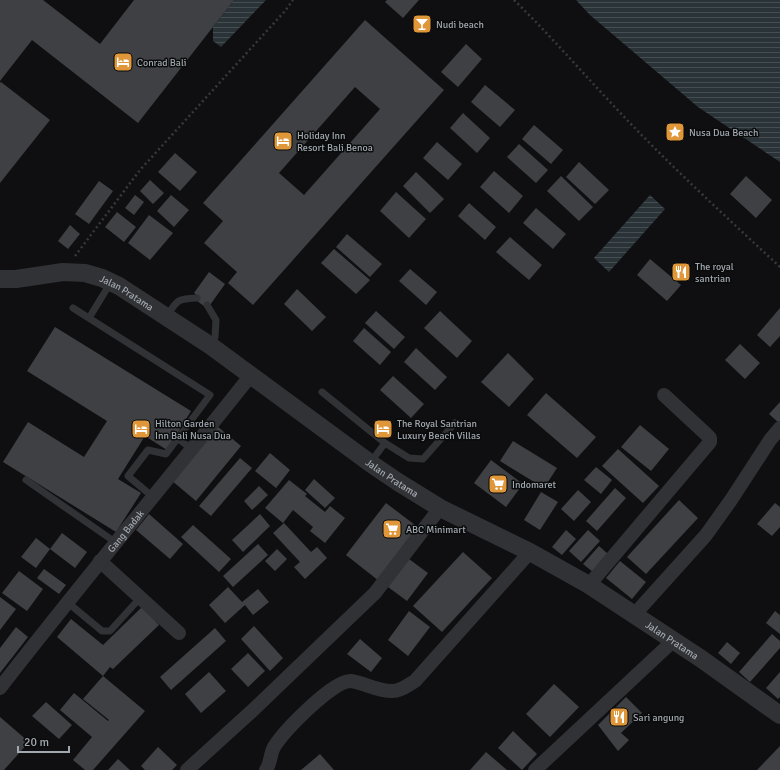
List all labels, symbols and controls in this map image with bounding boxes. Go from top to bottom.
bar icon: Nudi beach [411,13,433,35]
place label: Nudi beach [436,19,484,31]
hotel icon: Conrad Bali [112,51,134,73]
place label: Conrad Bali [137,57,186,69]
place icon: Nusa Dua Beach [664,121,686,143]
place label: Nusa Dua Beach [689,127,758,139]
hotel icon: Holiday Inn Resort Bali Benoa [272,130,294,152]
place label: Holiday Inn Resort Bali Benoa [297,130,373,154]
restaurant icon: The royal santrian [670,261,692,283]
place label: The royal santrian [695,261,734,285]
street label: Jalan Pratama [98,273,156,314]
hotel icon: Hilton Garden Inn Bali Nusa Dua [130,418,152,440]
place label: Hilton Garden Inn Bali Nusa Dua [155,418,231,442]
hotel icon: The Royal Santrian Luxury Beach Villas [372,418,394,440]
place label: The Royal Santrian Luxury Beach Villas [397,418,481,442]
street label: Jalan Pratama [363,457,420,500]
supermarket icon: Indomaret [487,473,509,495]
place label: Indomaret [512,479,556,491]
street label: Gang Badak [105,508,147,555]
supermarket icon: ABC Minimart [381,518,403,540]
place label: ABC Minimart [406,524,466,536]
street label: Jalan Pratama [643,619,700,662]
restaurant icon: Sari angung [608,706,630,728]
place label: Sari angung [633,712,684,724]
scale bar [18,728,69,754]
text: 20 m [24,735,49,750]

